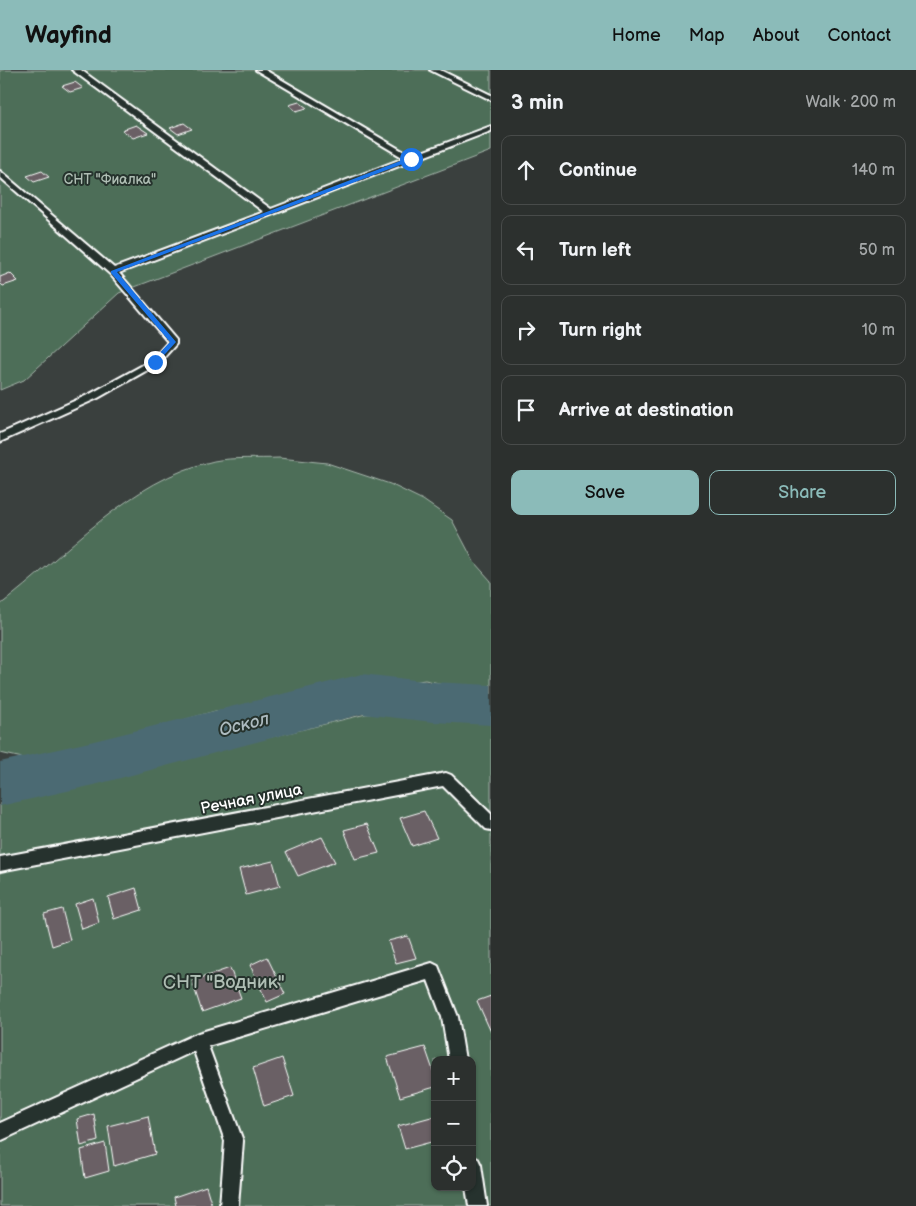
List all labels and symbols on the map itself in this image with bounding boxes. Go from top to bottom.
route start [400,148,423,171]
park label: СНТ "Фиалка" [64,171,156,188]
route end [144,351,167,374]
water label: Оскол [217,708,272,741]
street label: Речная улица [199,780,304,819]
park label: СНТ "Водник" [163,971,285,994]

